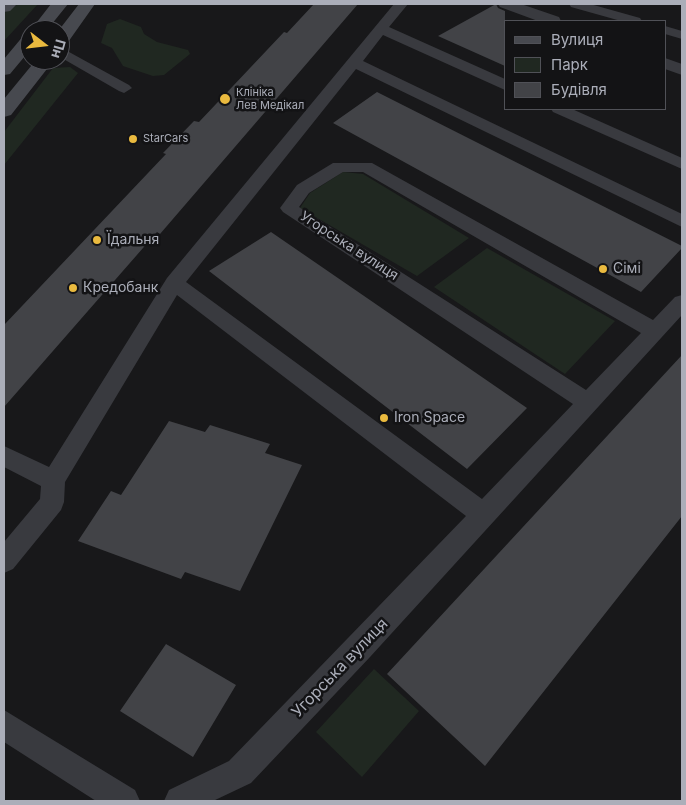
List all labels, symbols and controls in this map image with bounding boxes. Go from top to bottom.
north arrow [20,20,70,70]
legend [503,20,666,110]
text: Вулиця [551,30,603,49]
text: Пн [48,37,70,61]
text: Парк [551,55,588,74]
text: Будівля [551,80,607,99]
place label: Клініка Лев Медікал [236,86,304,112]
marker: Клініка Лев Медікал [218,92,232,106]
place label: StarCars [143,132,188,146]
marker: StarCars [127,133,139,145]
street label: Угорська вулиця [297,208,401,284]
place label: Їдальня [107,232,159,248]
marker: Їдальня [91,234,103,246]
place label: Сімі [613,261,641,277]
marker: Сімі [597,263,609,275]
place label: Кредобанк [83,280,158,296]
marker: Кредобанк [67,282,79,294]
place label: Iron Space [394,410,465,426]
marker: Iron Space [378,412,390,424]
street label: Угорська вулиця [288,615,392,721]

